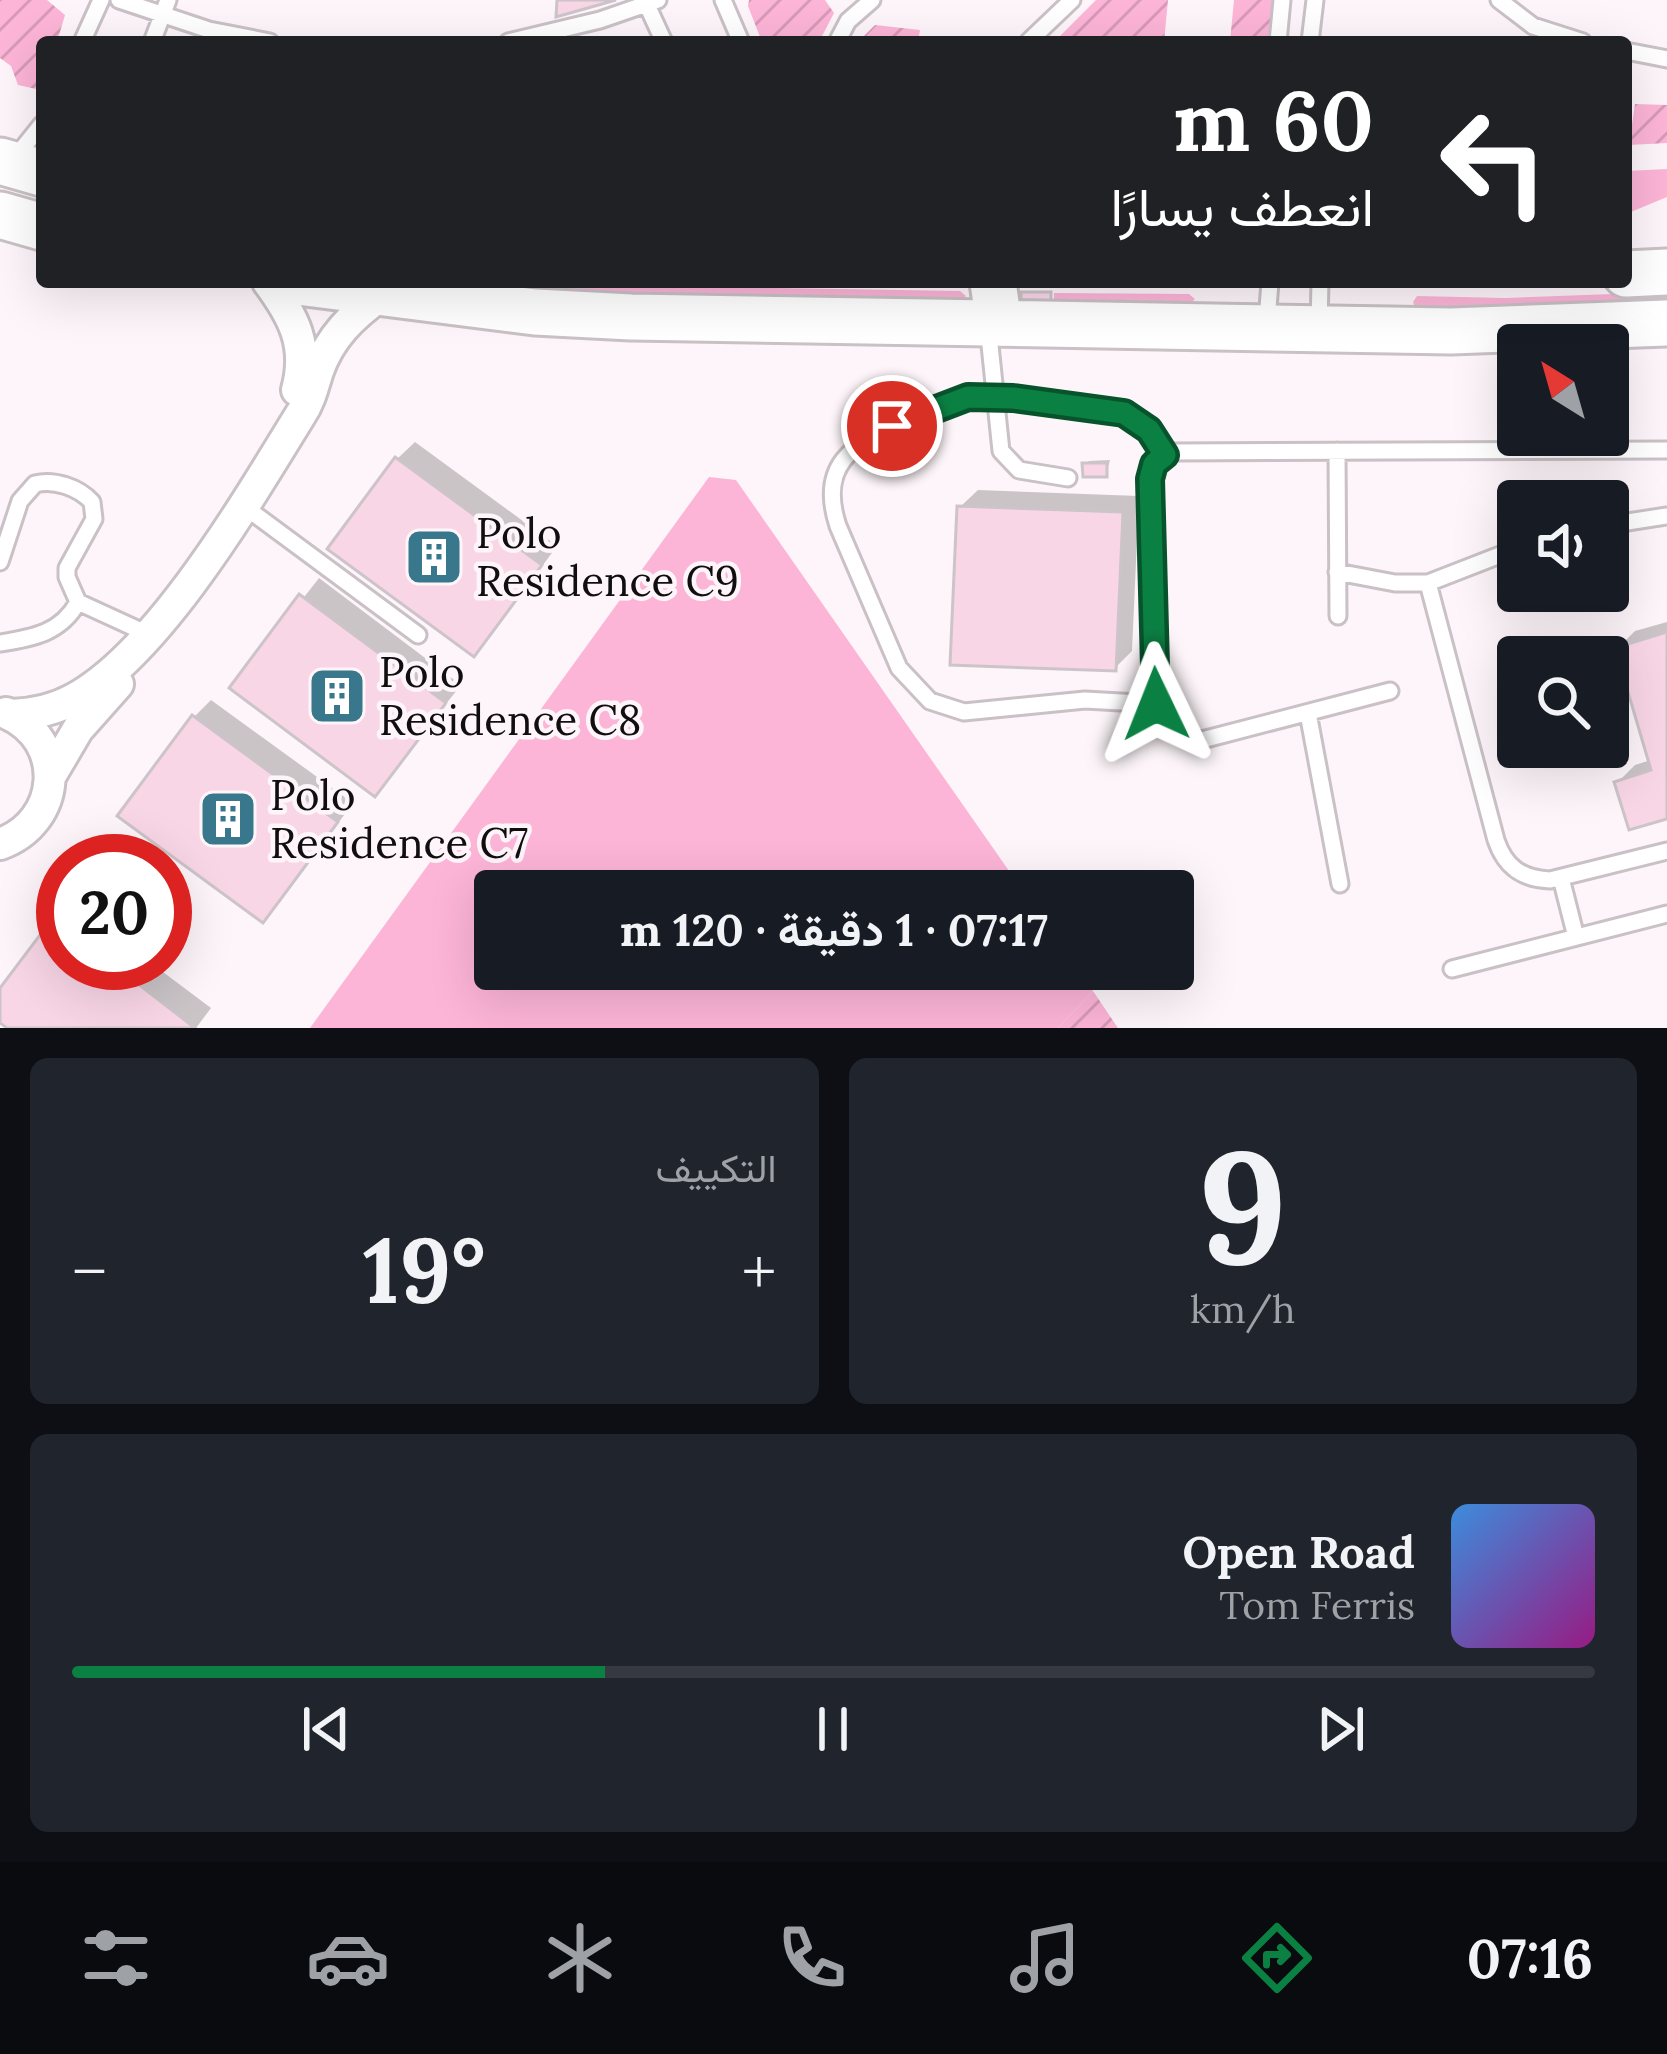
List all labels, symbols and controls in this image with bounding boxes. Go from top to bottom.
text: 60 m [1173,66,1374,174]
icon: left [1416,84,1572,240]
text: انعطف يسارًا [1110,172,1374,241]
north arrow [1497,324,1629,456]
map controls [1497,324,1629,768]
pin [841,375,943,477]
icon: arrive [859,393,925,459]
button: sound [1497,480,1629,612]
place label: Polo Residence C9 [476,506,739,608]
building icon: Polo Residence C9 [403,526,465,588]
button: search [1497,636,1629,768]
position arrow [1093,641,1219,767]
place label: Polo Residence C8 [379,645,641,747]
building icon: Polo Residence C8 [306,665,368,727]
place label: Polo Residence C7 [270,768,528,870]
building icon: Polo Residence C7 [197,788,259,850]
speed limit sign: 20 [36,834,192,990]
text: 07:17 · 1 دقيقة · 120 m [620,901,1048,958]
text: 9 [1198,1106,1288,1306]
text: التكييف [656,1143,777,1193]
text: 19° [363,1212,486,1328]
text: − [72,1229,107,1313]
text: + [742,1229,776,1313]
text: km/h [1190,1284,1295,1334]
text: Open Road [1182,1523,1415,1580]
text: Tom Ferris [1219,1580,1415,1630]
icon: previous [293,1696,359,1762]
icon: pause [800,1696,866,1762]
icon: next [1308,1696,1374,1762]
icon: filters [74,1916,158,2000]
icon: car [306,1916,390,2000]
icon: climate [538,1916,622,2000]
icon: phone [770,1916,854,2000]
icon: music [1003,1916,1087,2000]
icon: directions [1235,1916,1319,2000]
text: 07:16 [1467,1924,1593,1993]

